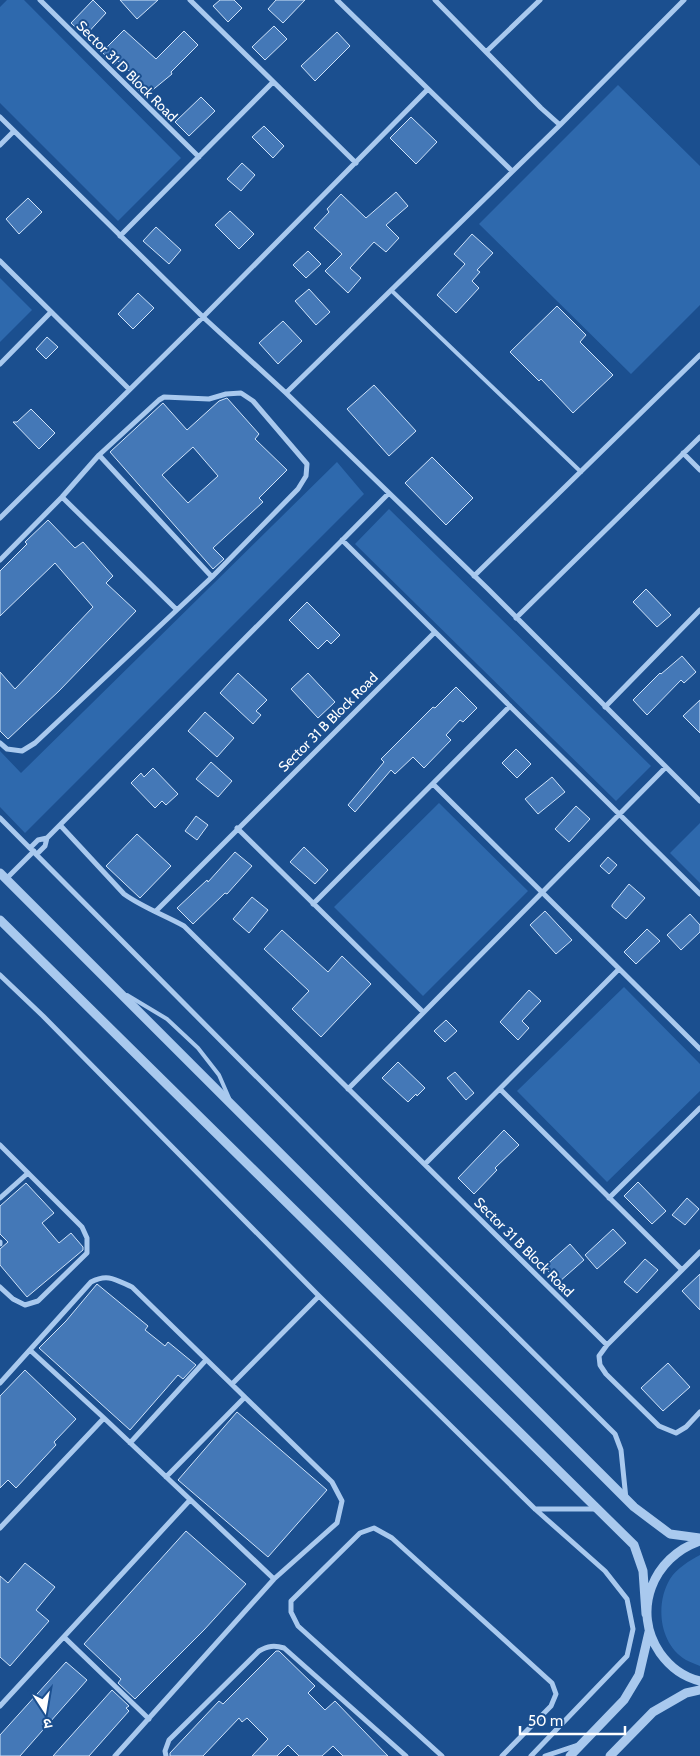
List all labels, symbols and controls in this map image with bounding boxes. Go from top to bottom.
street label: Sector 31 D Block Road [73,17,181,125]
street label: Sector 31 B Block Road [274,668,382,776]
street label: Sector 31 B Block Road [470,1193,578,1301]
north arrow [20,1686,70,1736]
scale bar [520,1704,625,1736]
text: 50 m [528,1712,563,1730]
text: उ [41,1714,54,1734]

